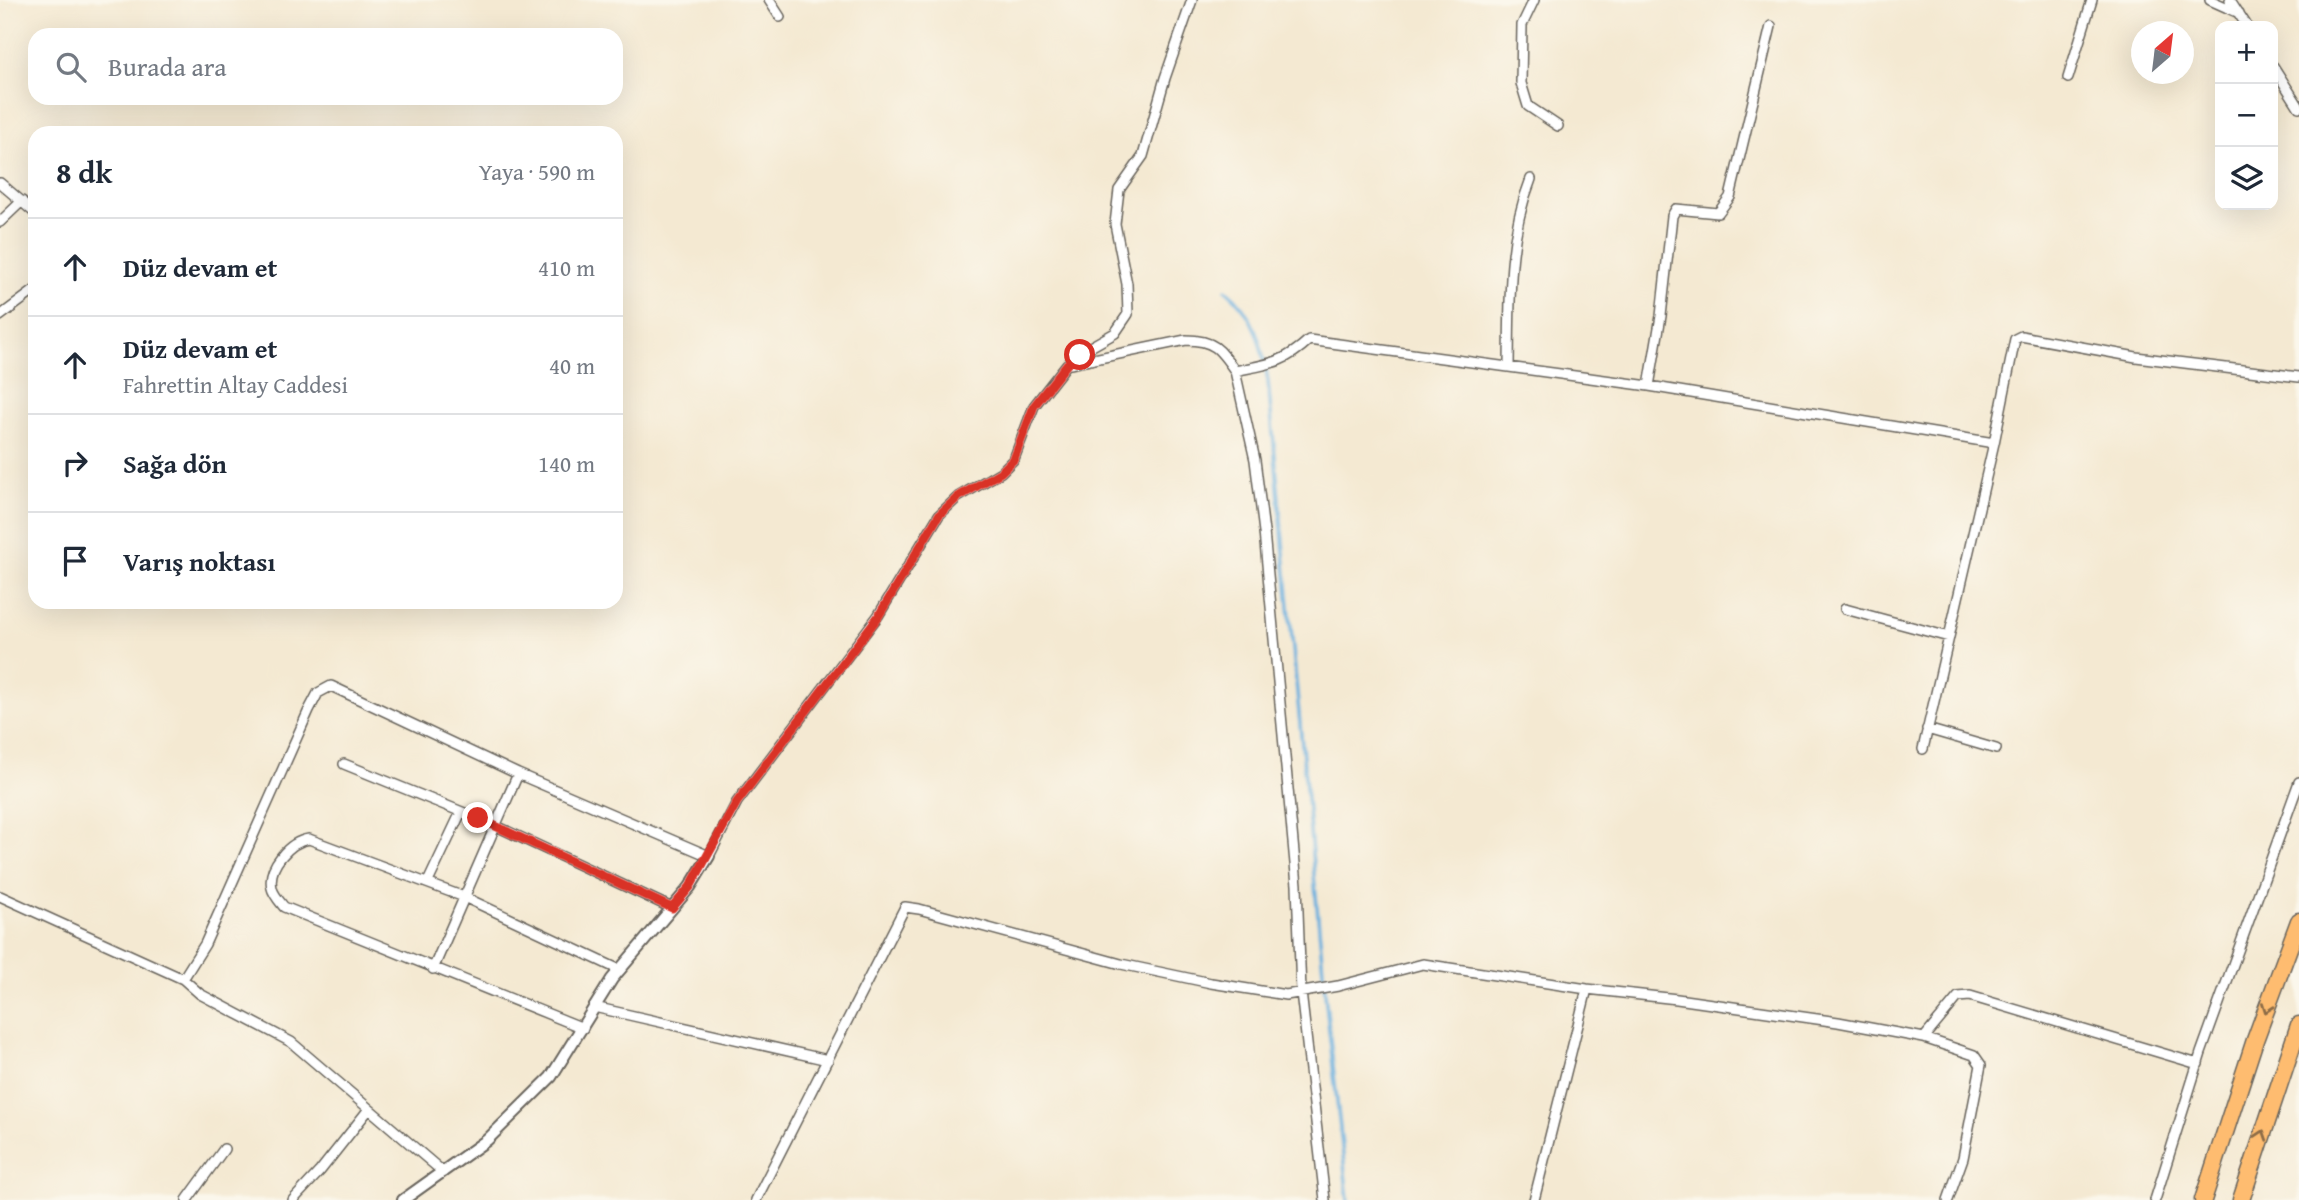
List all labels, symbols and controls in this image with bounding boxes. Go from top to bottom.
north arrow [2131,21,2194,84]
map controls [2215,21,2278,210]
button: + [2215,21,2278,84]
search box [28,28,623,105]
text: Burada ara [108,47,227,86]
icon: search [52,48,90,86]
button: − [2215,84,2278,147]
button: layers [2215,147,2278,210]
text: 8 dk [56,150,112,194]
text: Yaya · 590 m [479,155,595,188]
icon: ahead [56,248,94,286]
text: Düz devam et [123,248,277,287]
text: 410 m [538,251,595,284]
text: Düz devam et [123,329,277,368]
route start [1064,339,1095,370]
icon: ahead [56,346,94,384]
text: 40 m [549,349,595,382]
text: Fahrettin Altay Caddesi [123,368,348,401]
icon: right [56,444,94,482]
text: Sağa dön [123,444,227,483]
text: 140 m [538,447,595,480]
icon: arrive [56,542,94,580]
text: Varış noktası [123,542,275,581]
route end [462,802,493,833]
one-way arrow [2261,1002,2275,1014]
one-way arrow [2254,1129,2268,1142]

